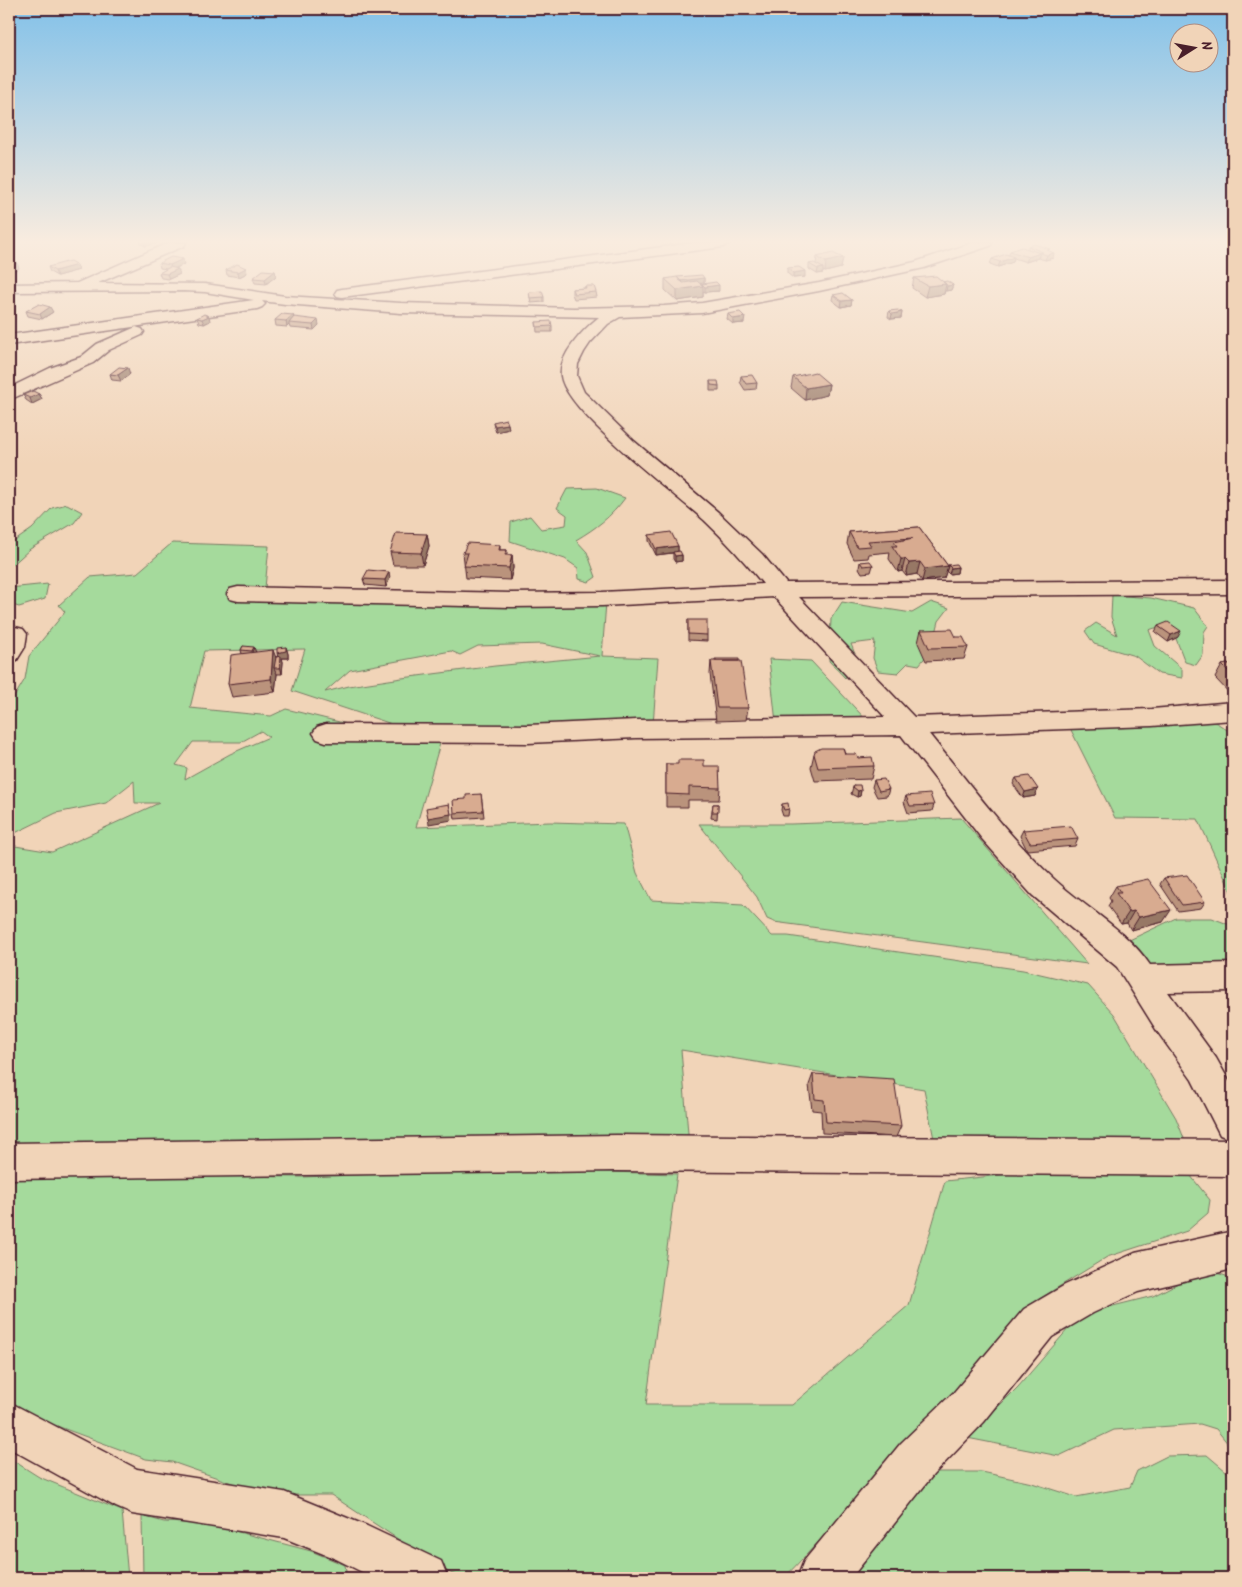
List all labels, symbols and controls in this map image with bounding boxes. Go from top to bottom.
north arrow [1170,22,1220,72]
text: N [1194,39,1217,52]

